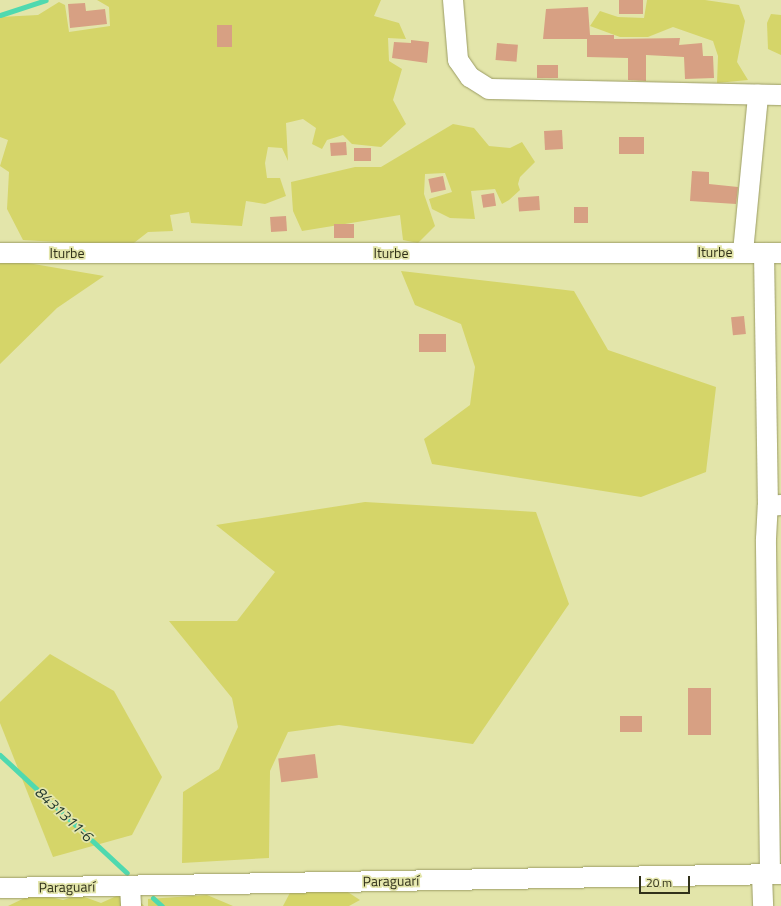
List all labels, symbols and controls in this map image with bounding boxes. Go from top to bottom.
street label: Iturbe [697,244,733,260]
street label: Iturbe [49,245,85,261]
street label: Iturbe [373,245,409,261]
water label: 8431311-6 [31,783,97,845]
scale bar [641,868,692,894]
street label: Paraguarí [363,872,419,890]
text: 20 m [646,873,672,892]
street label: Paraguarí [39,878,95,896]

